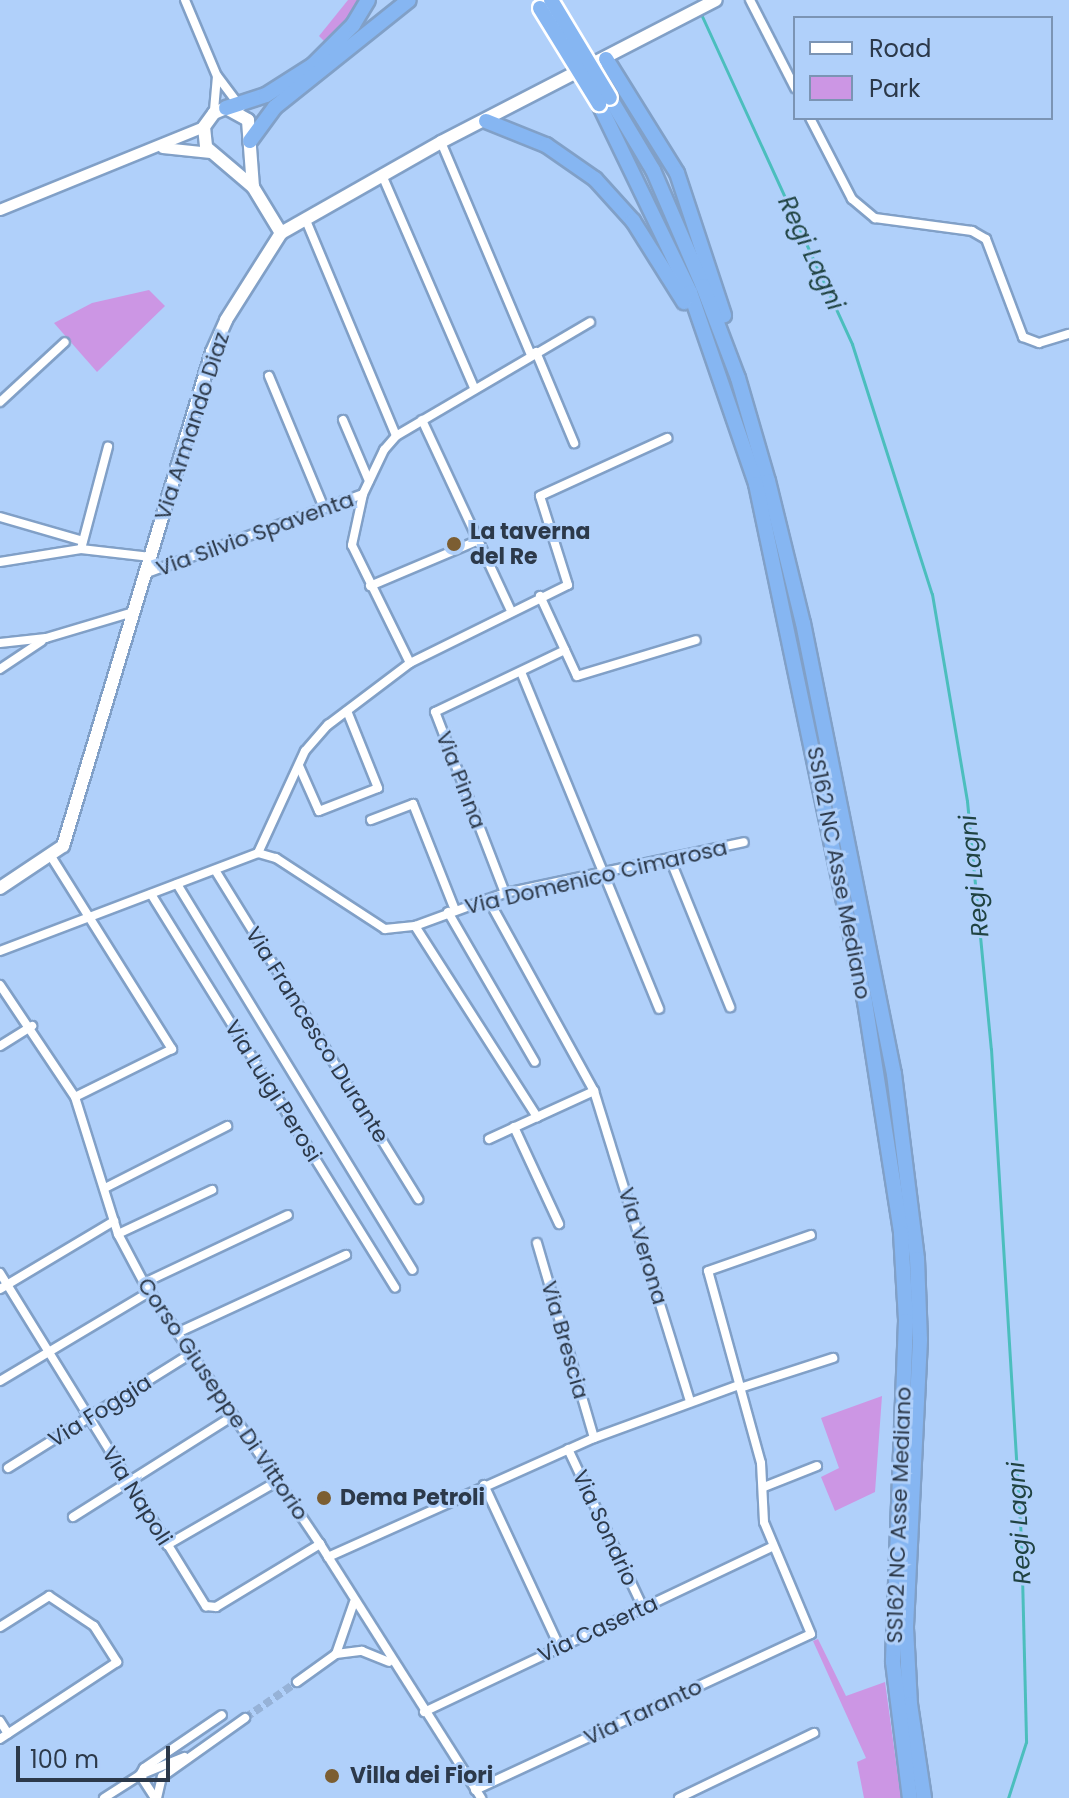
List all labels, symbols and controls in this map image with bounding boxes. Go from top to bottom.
legend [793,16,1053,120]
text: Road [869,32,931,65]
text: Park [869,72,920,105]
water label: Regi Lagni [772,191,850,315]
street label: Via Armando Diaz [149,329,235,523]
street label: Via Silvio Spaventa [153,486,357,582]
place label: La taverna del Re [470,518,590,570]
marker: La taverna del Re [445,535,463,553]
street label: Via Pinna [430,728,492,832]
street label: SS162 NC Asse Mediano [802,744,876,1002]
water label: Regi Lagni [953,813,995,939]
street label: Via Domenico Cimarosa [462,834,730,920]
street label: Via Francesco Durante [240,922,394,1148]
street label: Via Luigi Perosi [219,1015,327,1167]
street label: Via Verona [613,1184,673,1308]
street label: Corso Giuseppe Di Vittorio [132,1273,314,1525]
street label: Via Brescia [536,1278,594,1402]
street label: Via Foggia [44,1369,156,1453]
street label: SS162 NC Asse Mediano [881,1386,917,1644]
street label: Via Napoli [96,1442,178,1550]
water label: Regi Lagni [1001,1461,1037,1585]
street label: Via Sondrio [567,1466,643,1590]
place label: Dema Petroli [340,1485,485,1511]
marker: Dema Petroli [315,1489,333,1507]
street label: Via Caserta [534,1590,662,1668]
street label: Via Taranto [580,1673,706,1751]
scale bar [20,1730,174,1780]
text: 100 m [30,1743,99,1776]
place label: Villa dei Fiori [350,1763,493,1789]
marker: Villa dei Fiori [321,1765,343,1787]

